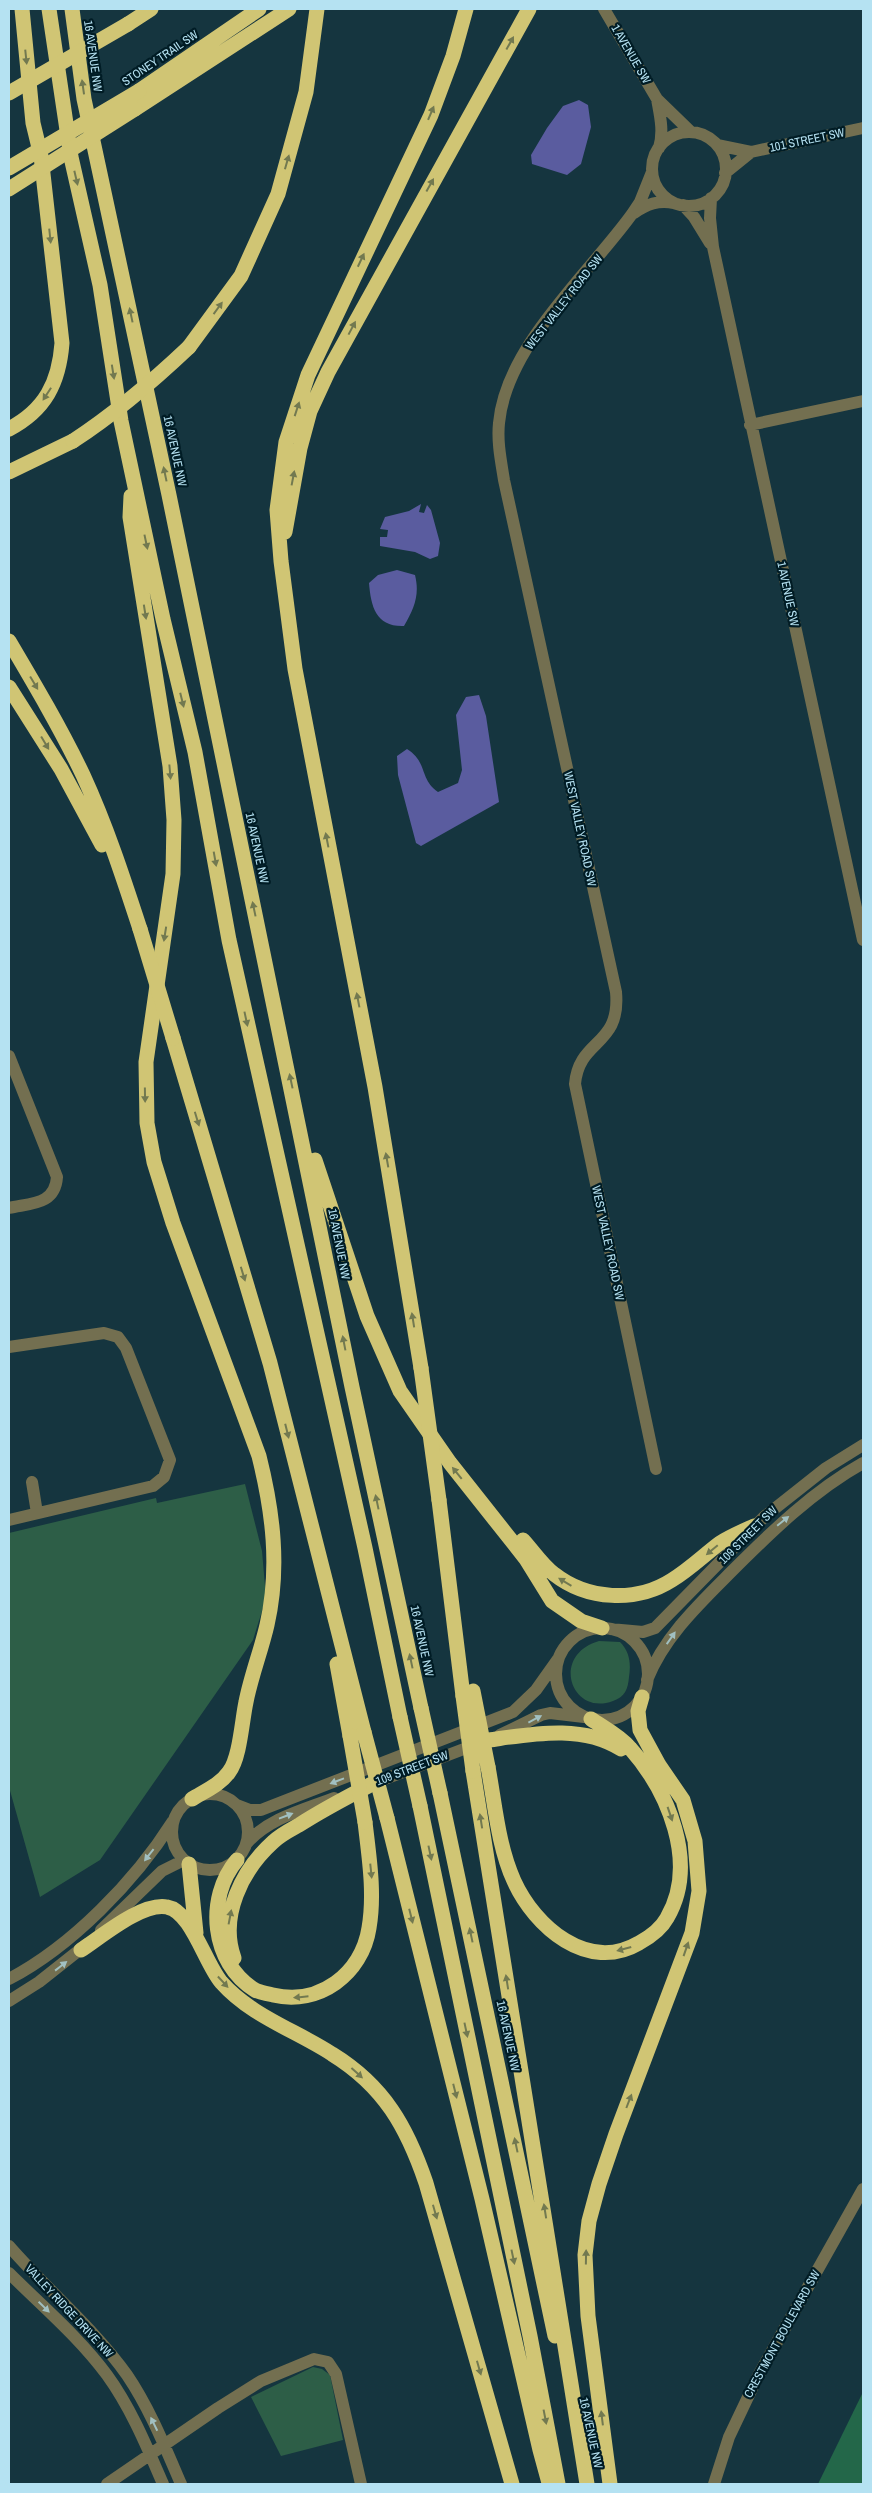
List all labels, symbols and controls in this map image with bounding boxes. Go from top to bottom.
street label: 16 AVENUE NW [80,19,106,93]
street label: 1 AVENUE SW [608,21,655,87]
street label: STONEY TRAIL SW [119,26,202,89]
one-way arrow [505,37,514,50]
one-way arrow [22,50,30,66]
one-way arrow [78,79,86,95]
one-way arrow [427,106,435,121]
street label: 101 STREET SW [768,124,847,156]
one-way arrow [283,154,291,169]
one-way arrow [72,170,80,185]
one-way arrow [426,178,435,192]
one-way arrow [46,228,54,244]
street label: WEST VALLEY ROAD SW [522,250,607,353]
one-way arrow [357,253,365,267]
one-way arrow [213,301,223,315]
one-way arrow [126,306,134,322]
one-way arrow [348,320,356,335]
one-way arrow [110,364,118,380]
one-way arrow [42,387,52,401]
one-way arrow [293,402,301,417]
street label: 16 AVENUE NW [160,414,190,489]
one-way arrow [160,465,168,481]
one-way arrow [290,470,298,486]
one-way arrow [142,534,150,549]
street label: 1 AVENUE SW [773,560,803,629]
one-way arrow [141,604,149,620]
one-way arrow [29,676,38,689]
one-way arrow [178,693,186,708]
one-way arrow [41,736,50,749]
one-way arrow [167,765,175,781]
street label: WEST VALLEY ROAD SW [560,770,600,889]
street label: 16 AVENUE NW [242,811,272,886]
one-way arrow [322,832,330,848]
one-way arrow [211,852,219,868]
one-way arrow [250,902,258,917]
one-way arrow [161,927,169,943]
one-way arrow [353,991,361,1007]
one-way arrow [242,1011,250,1026]
one-way arrow [286,1072,294,1088]
one-way arrow [141,1087,149,1103]
one-way arrow [194,1111,202,1126]
one-way arrow [382,1151,390,1167]
street label: WEST VALLEY ROAD SW [588,1184,628,1303]
street label: 16 AVENUE NW [324,1207,354,1282]
one-way arrow [240,1267,248,1282]
one-way arrow [409,1312,417,1328]
one-way arrow [339,1334,347,1350]
one-way arrow [283,1424,291,1439]
one-way arrow [452,1467,463,1480]
one-way arrow [373,1494,381,1509]
street label: 109 STREET SW [715,1502,781,1568]
one-way arrow [777,1516,790,1527]
one-way arrow [707,1544,719,1556]
one-way arrow [559,1577,572,1586]
street label: 16 AVENUE NW [407,1604,437,1679]
one-way arrow [666,1631,676,1645]
one-way arrow [407,1653,415,1668]
one-way arrow [528,1714,542,1723]
street label: 109 STREET SW [373,1747,451,1789]
one-way arrow [330,1777,344,1785]
one-way arrow [667,1806,674,1821]
one-way arrow [279,1812,294,1820]
one-way arrow [477,1813,485,1829]
one-way arrow [426,1846,434,1862]
one-way arrow [144,1848,155,1861]
one-way arrow [367,1863,375,1879]
one-way arrow [227,1908,235,1924]
one-way arrow [407,1909,415,1924]
one-way arrow [467,1927,475,1942]
one-way arrow [683,1942,690,1957]
one-way arrow [616,1946,631,1954]
one-way arrow [54,1960,67,1971]
one-way arrow [503,1973,511,1989]
one-way arrow [218,1976,229,1989]
one-way arrow [292,1993,308,2001]
street label: 16 AVENUE NW [493,1999,523,2074]
one-way arrow [462,2022,470,2038]
one-way arrow [351,2067,363,2079]
one-way arrow [451,2083,459,2098]
one-way arrow [625,2093,633,2108]
one-way arrow [511,2137,519,2153]
one-way arrow [540,2203,548,2219]
one-way arrow [431,2205,439,2220]
one-way arrow [582,2249,590,2265]
one-way arrow [509,2250,517,2265]
street label: VALLEY RIDGE DRIVE NW [21,2261,117,2362]
street label: CRESTMONT BOULEVARD SW [740,2267,824,2401]
one-way arrow [37,2301,49,2313]
one-way arrow [475,2361,483,2376]
street label: 16 AVENUE NW [576,2396,606,2471]
one-way arrow [542,2409,550,2425]
one-way arrow [597,2410,605,2426]
one-way arrow [149,2417,157,2431]

